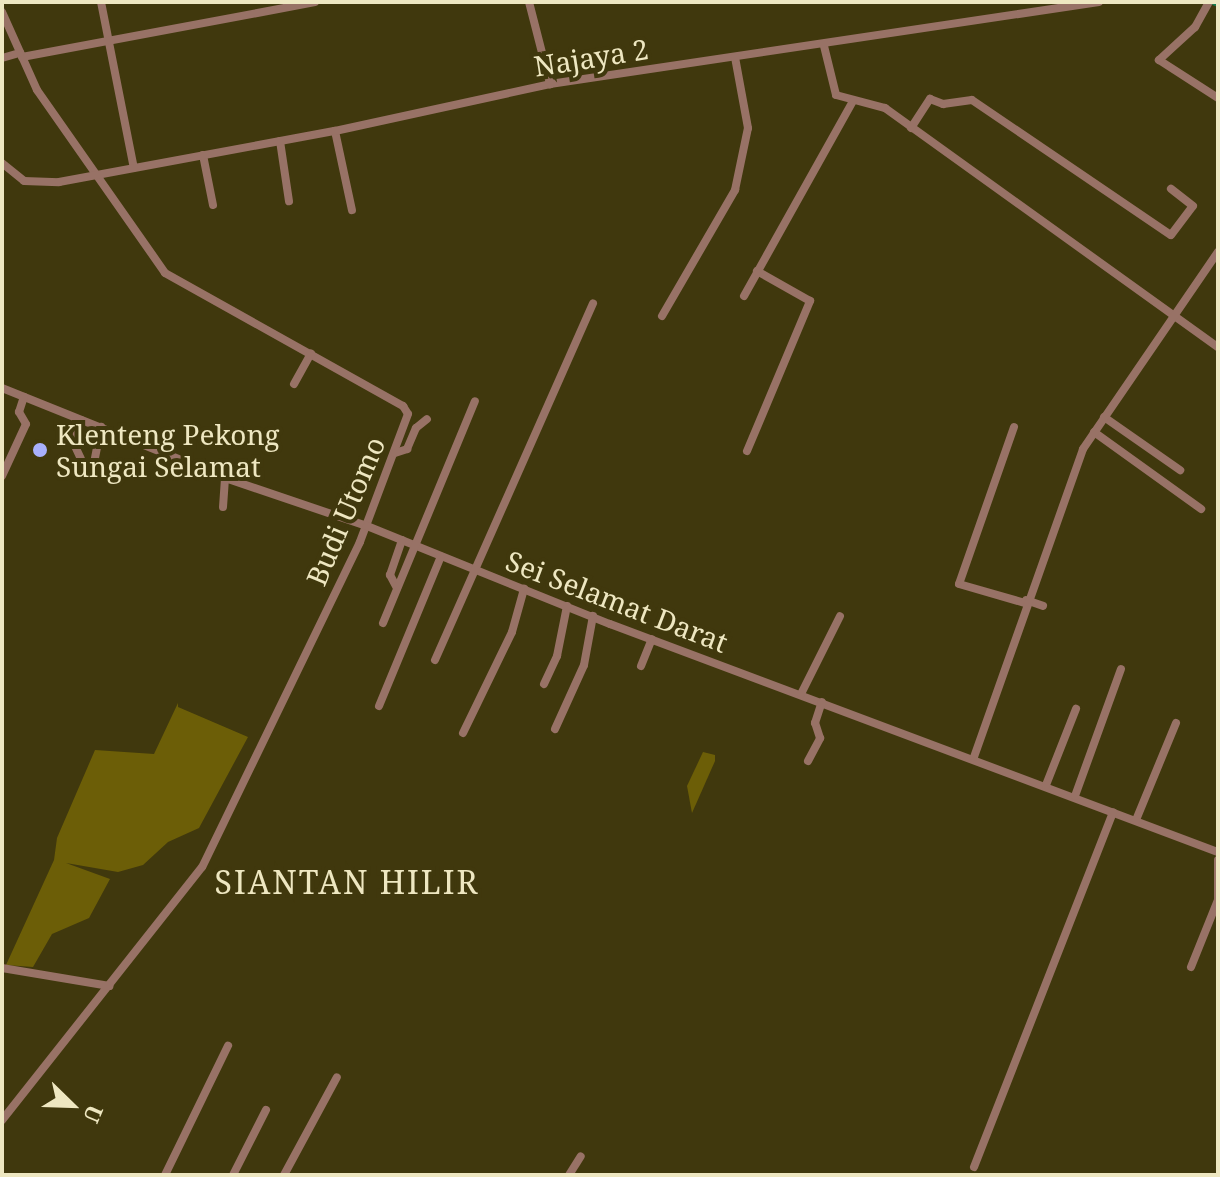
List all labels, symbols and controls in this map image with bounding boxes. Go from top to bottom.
street label: Najaya 2 [531,31,651,83]
place label: Klenteng Pekong Sungai Selamat [56,417,280,483]
street label: Budi Utomo [299,432,391,590]
marker: Klenteng Pekong Sungai Selamat [31,441,49,459]
street label: Sei Selamat Darat [501,543,733,659]
district label: SIANTAN HILIR [215,863,479,901]
north arrow [32,1065,112,1145]
text: U [77,1101,111,1128]

